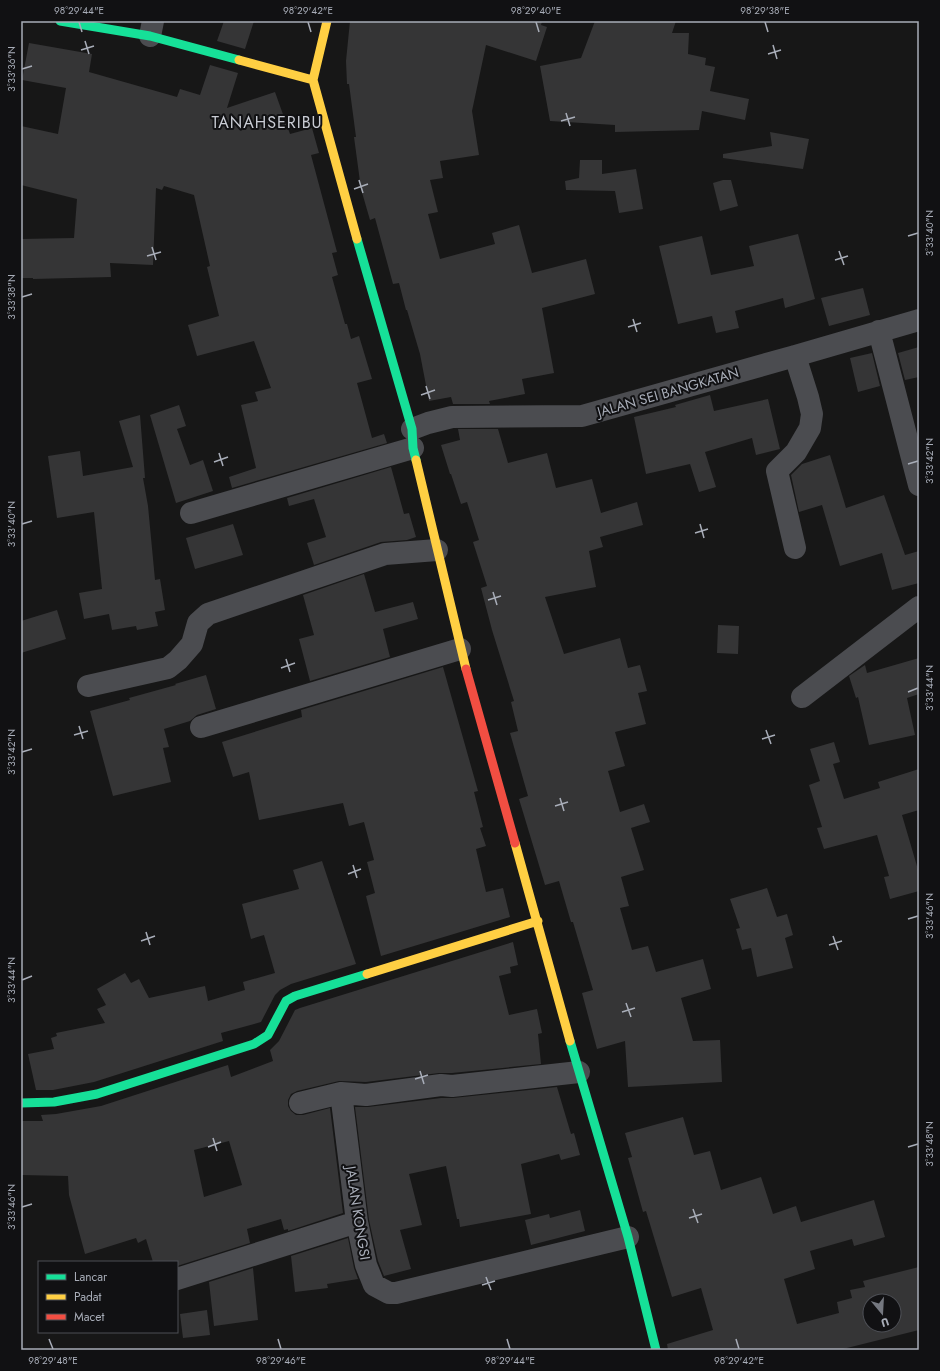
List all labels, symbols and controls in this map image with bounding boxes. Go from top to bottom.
text: 98°29'44"E [54,3,104,18]
text: 98°29'42"E [283,3,333,18]
text: 98°29'40"E [511,3,561,18]
text: 98°29'38"E [740,3,790,18]
text: 3°33'36"N [4,46,19,92]
district label: TANAHSERIBU [211,111,323,134]
text: 3°33'40"N [922,210,937,256]
text: 3°33'38"N [4,274,19,320]
street label: JALAN SEI BANGKATAN [593,362,741,422]
text: 3°33'42"N [922,438,937,484]
text: 3°33'40"N [4,501,19,547]
text: 3°33'44"N [922,665,937,711]
text: 3°33'42"N [4,729,19,775]
text: 3°33'46"N [922,893,937,939]
text: 3°33'44"N [4,957,19,1003]
text: 3°33'48"N [922,1121,937,1167]
street label: JALAN KONGSI [340,1163,375,1261]
text: 3°33'46"N [4,1184,19,1230]
legend [38,1261,178,1333]
text: Lancar [74,1268,108,1286]
text: Padat [74,1288,102,1306]
north arrow [862,1293,902,1333]
text: Macet [74,1308,104,1326]
text: U [879,1314,891,1331]
text: 98°29'48"E [28,1353,78,1368]
text: 98°29'46"E [256,1353,306,1368]
text: 98°29'44"E [485,1353,535,1368]
text: 98°29'42"E [714,1353,764,1368]

